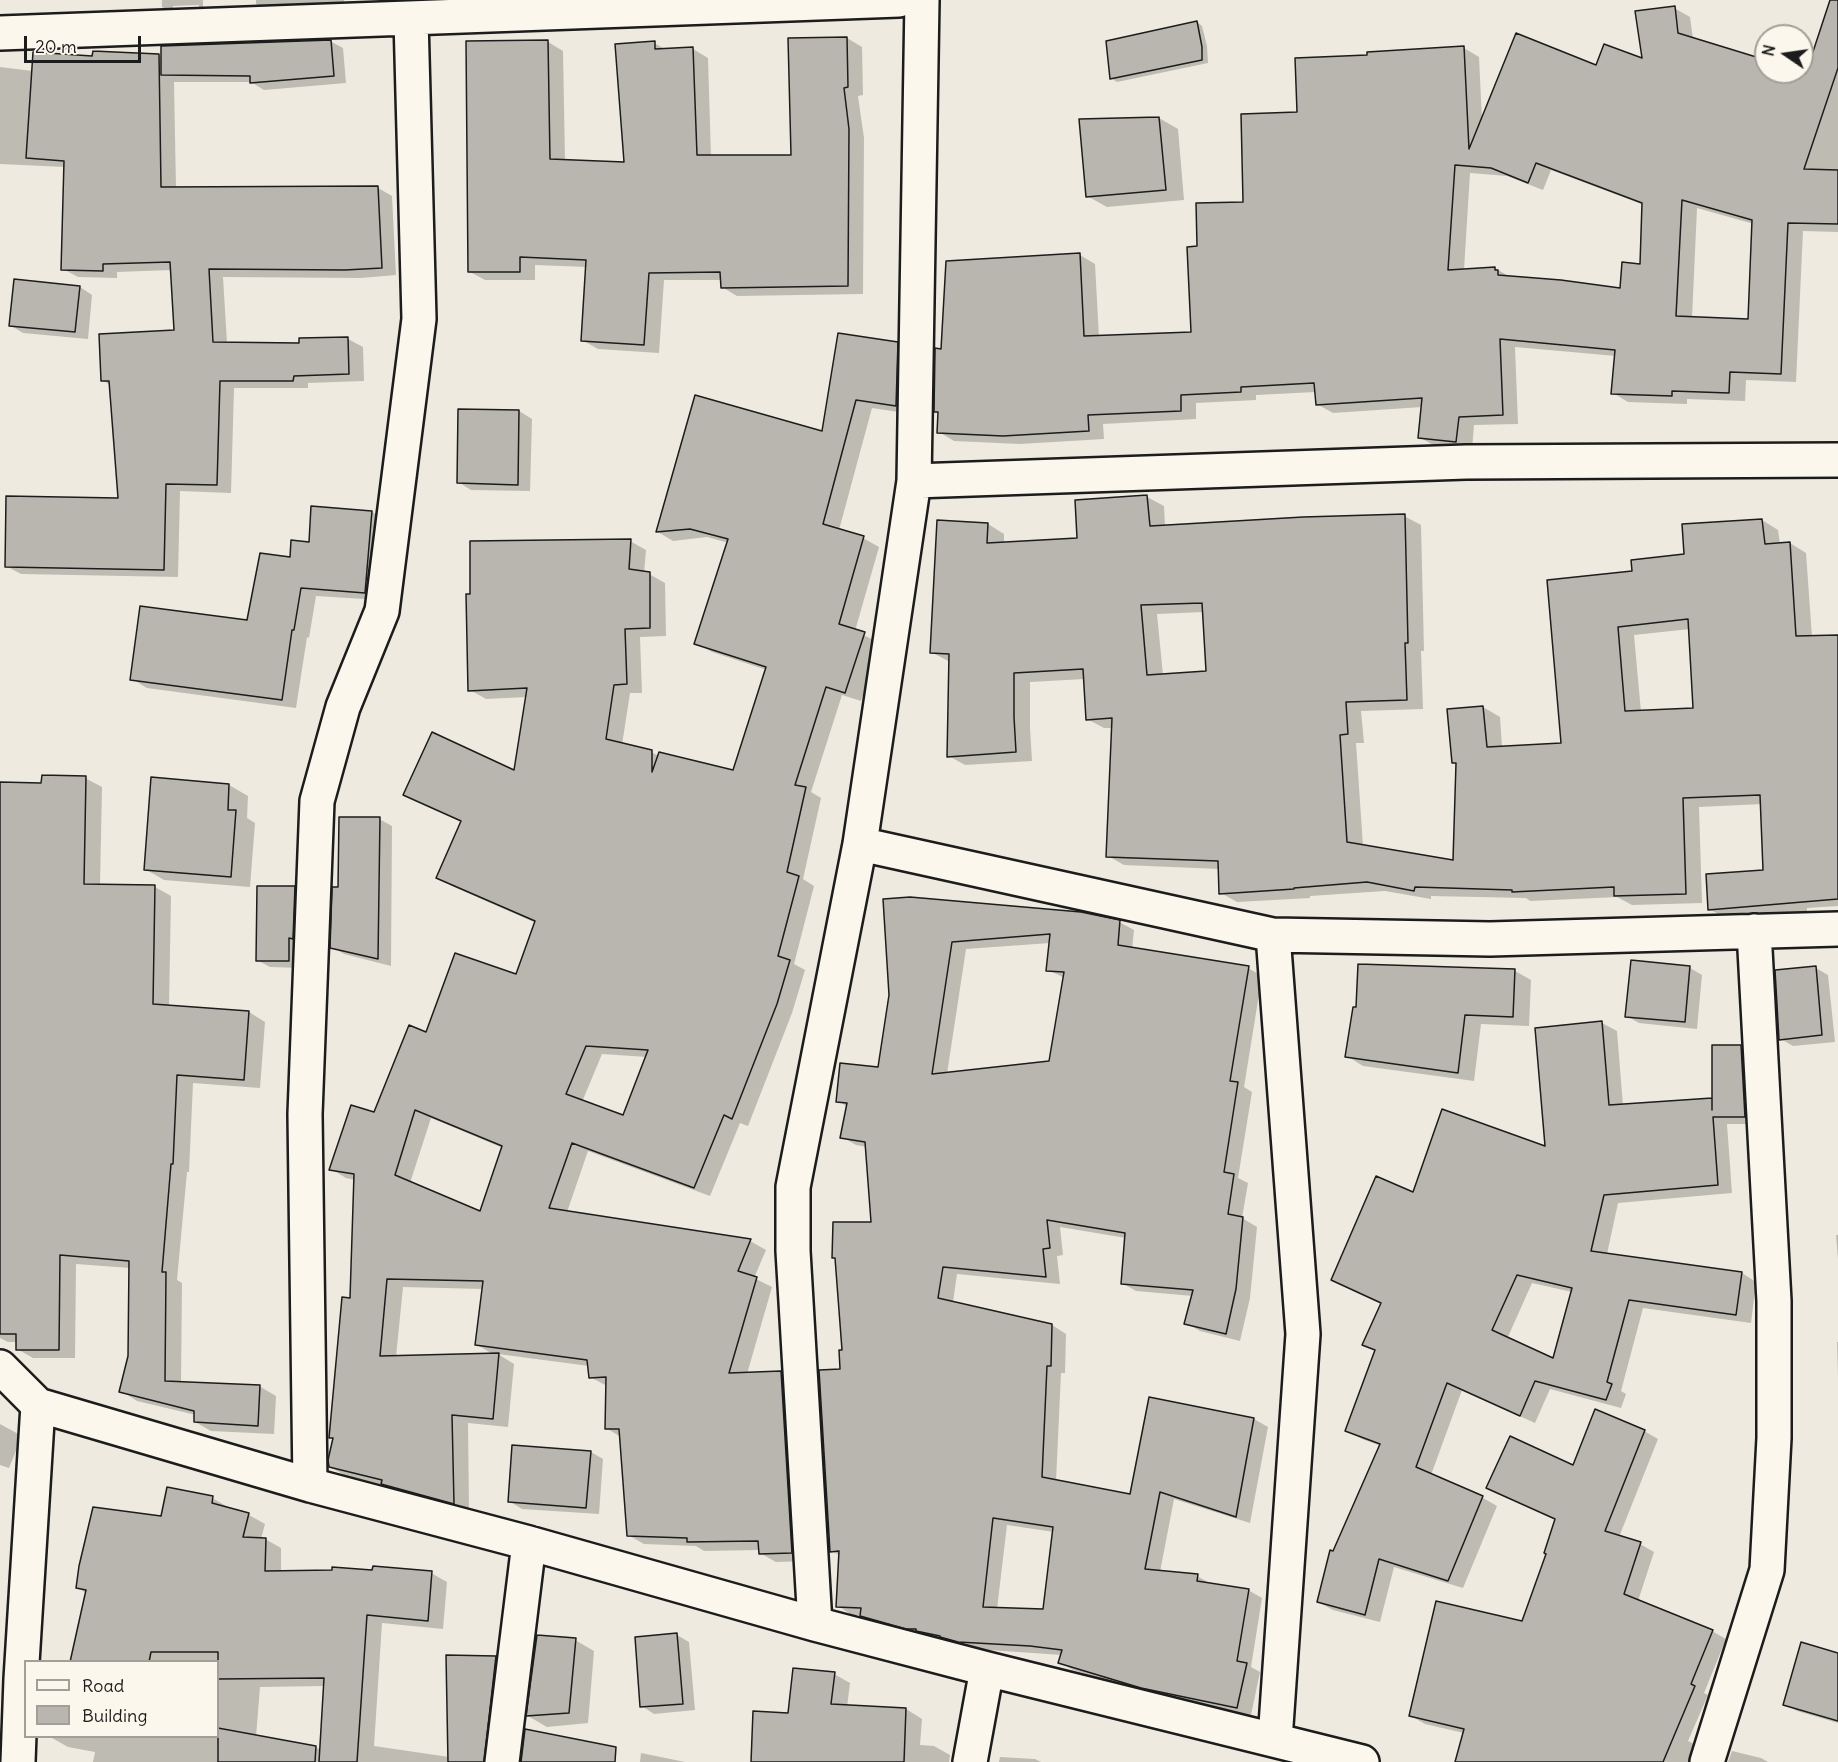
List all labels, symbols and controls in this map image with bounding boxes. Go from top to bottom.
scale bar [27,24,144,62]
north arrow [1754,24,1814,84]
text: 20 m [35,35,77,58]
text: N [1757,43,1779,58]
legend [24,1660,219,1738]
text: Road [82,1674,124,1697]
text: Building [82,1704,147,1727]

